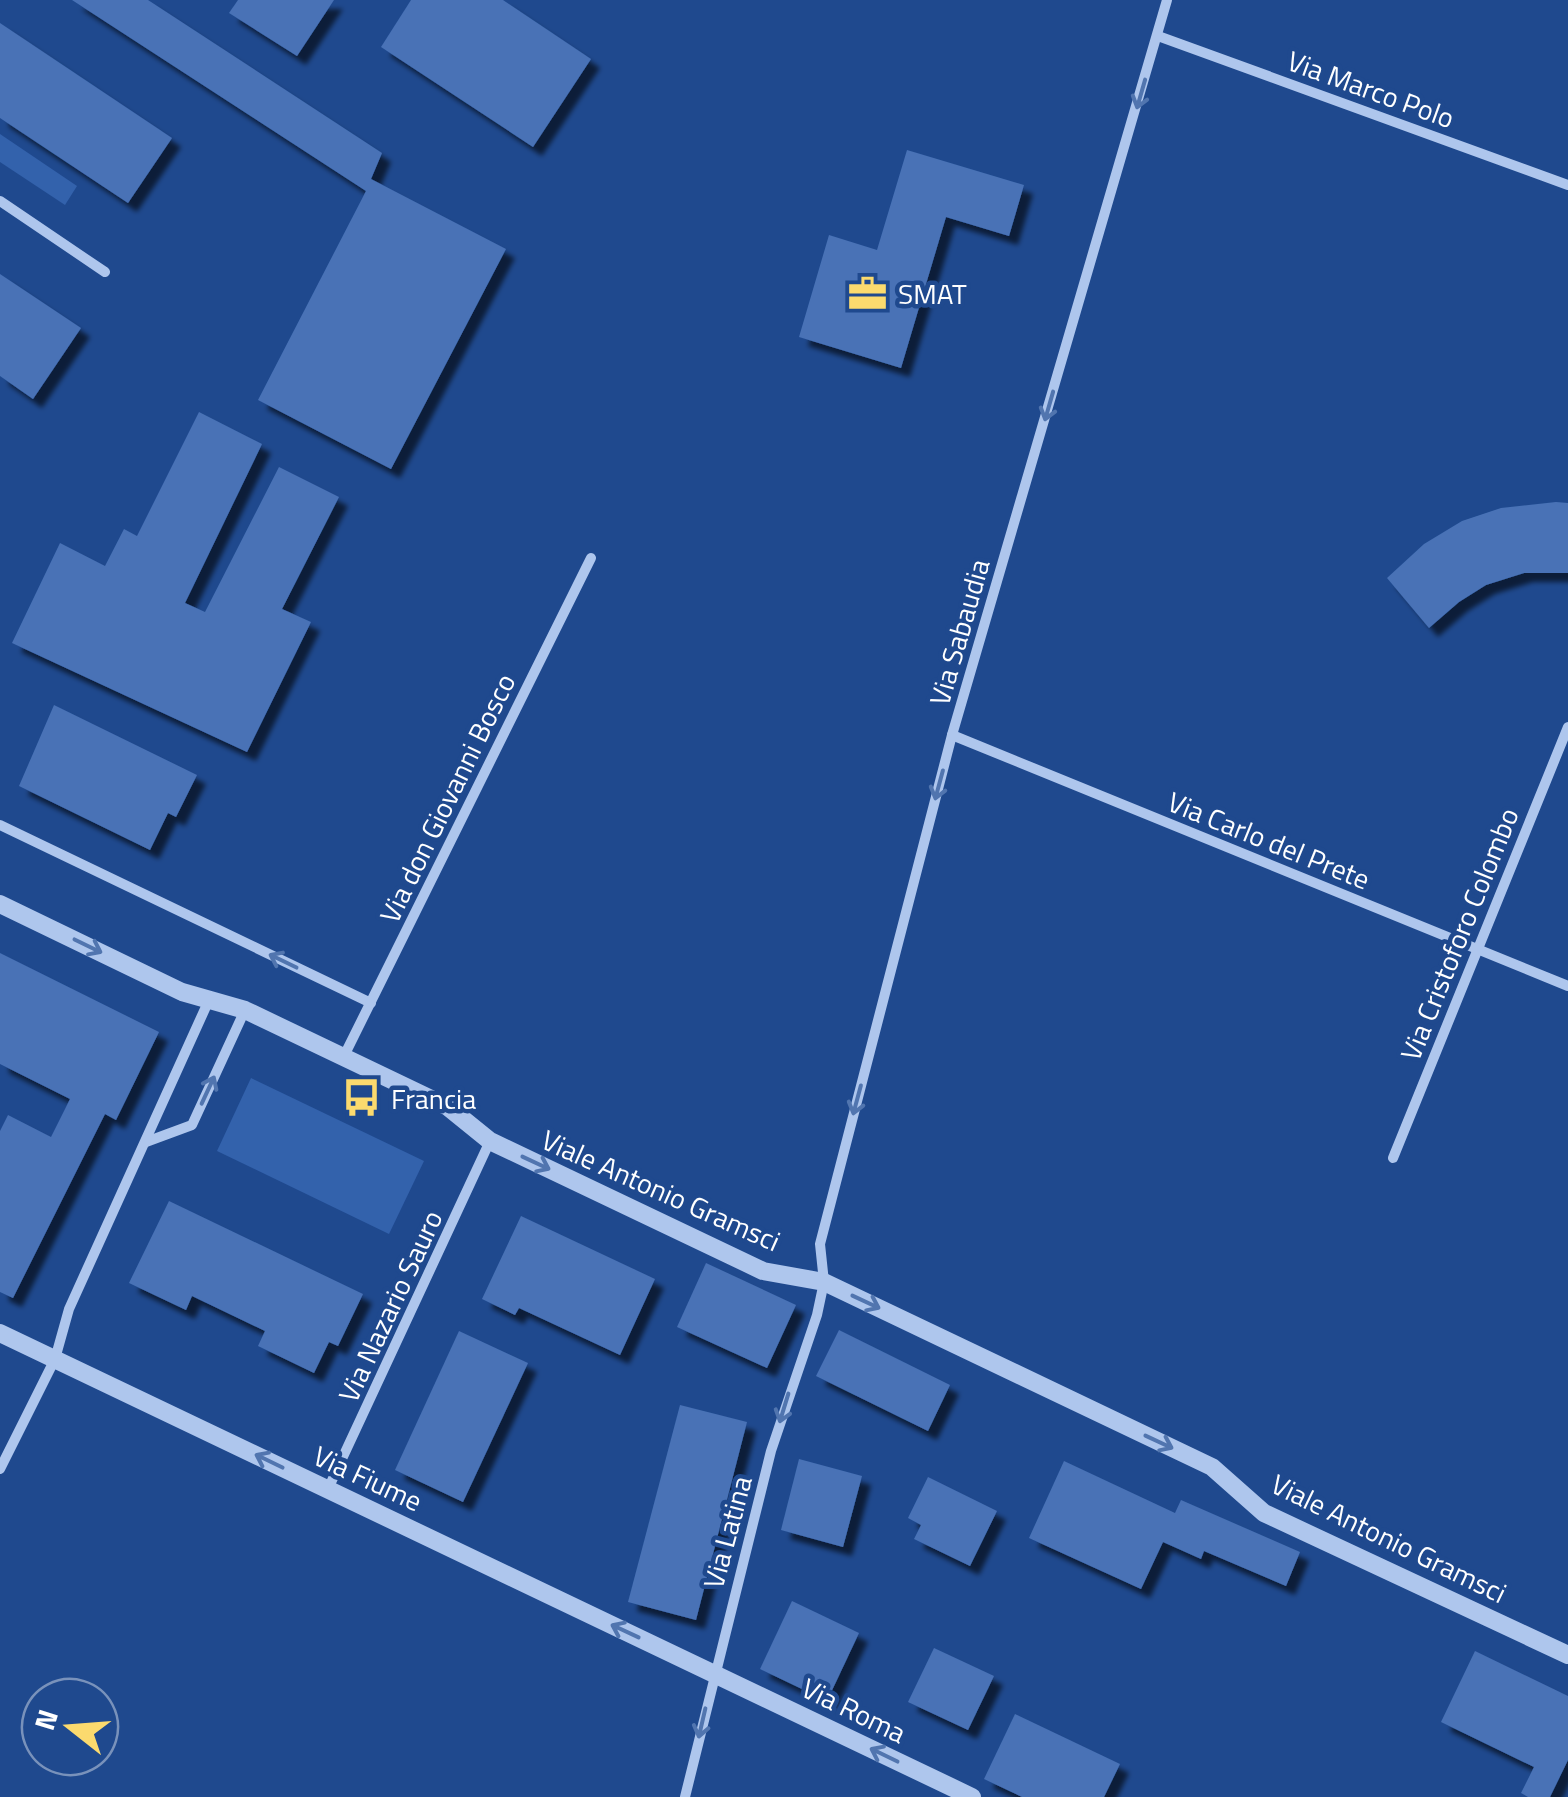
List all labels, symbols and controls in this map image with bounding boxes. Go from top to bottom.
street label: Via Marco Polo [1281,39,1461,139]
one-way arrow [1131,78,1149,109]
office icon: SMAT [847,272,889,314]
place label: SMAT [898,272,967,315]
one-way arrow [1039,389,1057,421]
street label: Via Sabaudia [918,554,1000,710]
street label: Via don Giovanni Bosco [368,666,526,930]
one-way arrow [929,769,948,800]
street label: Via Carlo del Prete [1161,780,1377,900]
street label: Via Cristoforo Colombo [1389,801,1529,1067]
one-way arrow [72,938,102,957]
one-way arrow [269,950,299,969]
one-way arrow [200,1076,219,1106]
bus stop icon: Francia [340,1077,382,1119]
place label: Francia [391,1077,476,1120]
one-way arrow [847,1084,866,1115]
street label: Viale Antonio Gramsci [535,1118,787,1262]
one-way arrow [520,1154,550,1173]
street label: Via Nazario Sauro [327,1203,453,1409]
one-way arrow [850,1294,880,1313]
one-way arrow [774,1392,792,1424]
street label: Via Fiume [306,1434,430,1522]
one-way arrow [1143,1434,1173,1453]
one-way arrow [254,1450,284,1469]
street label: Viale Antonio Gramsci [1264,1462,1514,1614]
street label: Via Latina [691,1471,763,1593]
one-way arrow [611,1620,641,1639]
street label: Via Roma [794,1666,914,1754]
north arrow [20,1677,120,1777]
text: N [22,1704,69,1735]
one-way arrow [691,1706,710,1738]
one-way arrow [870,1744,900,1763]

